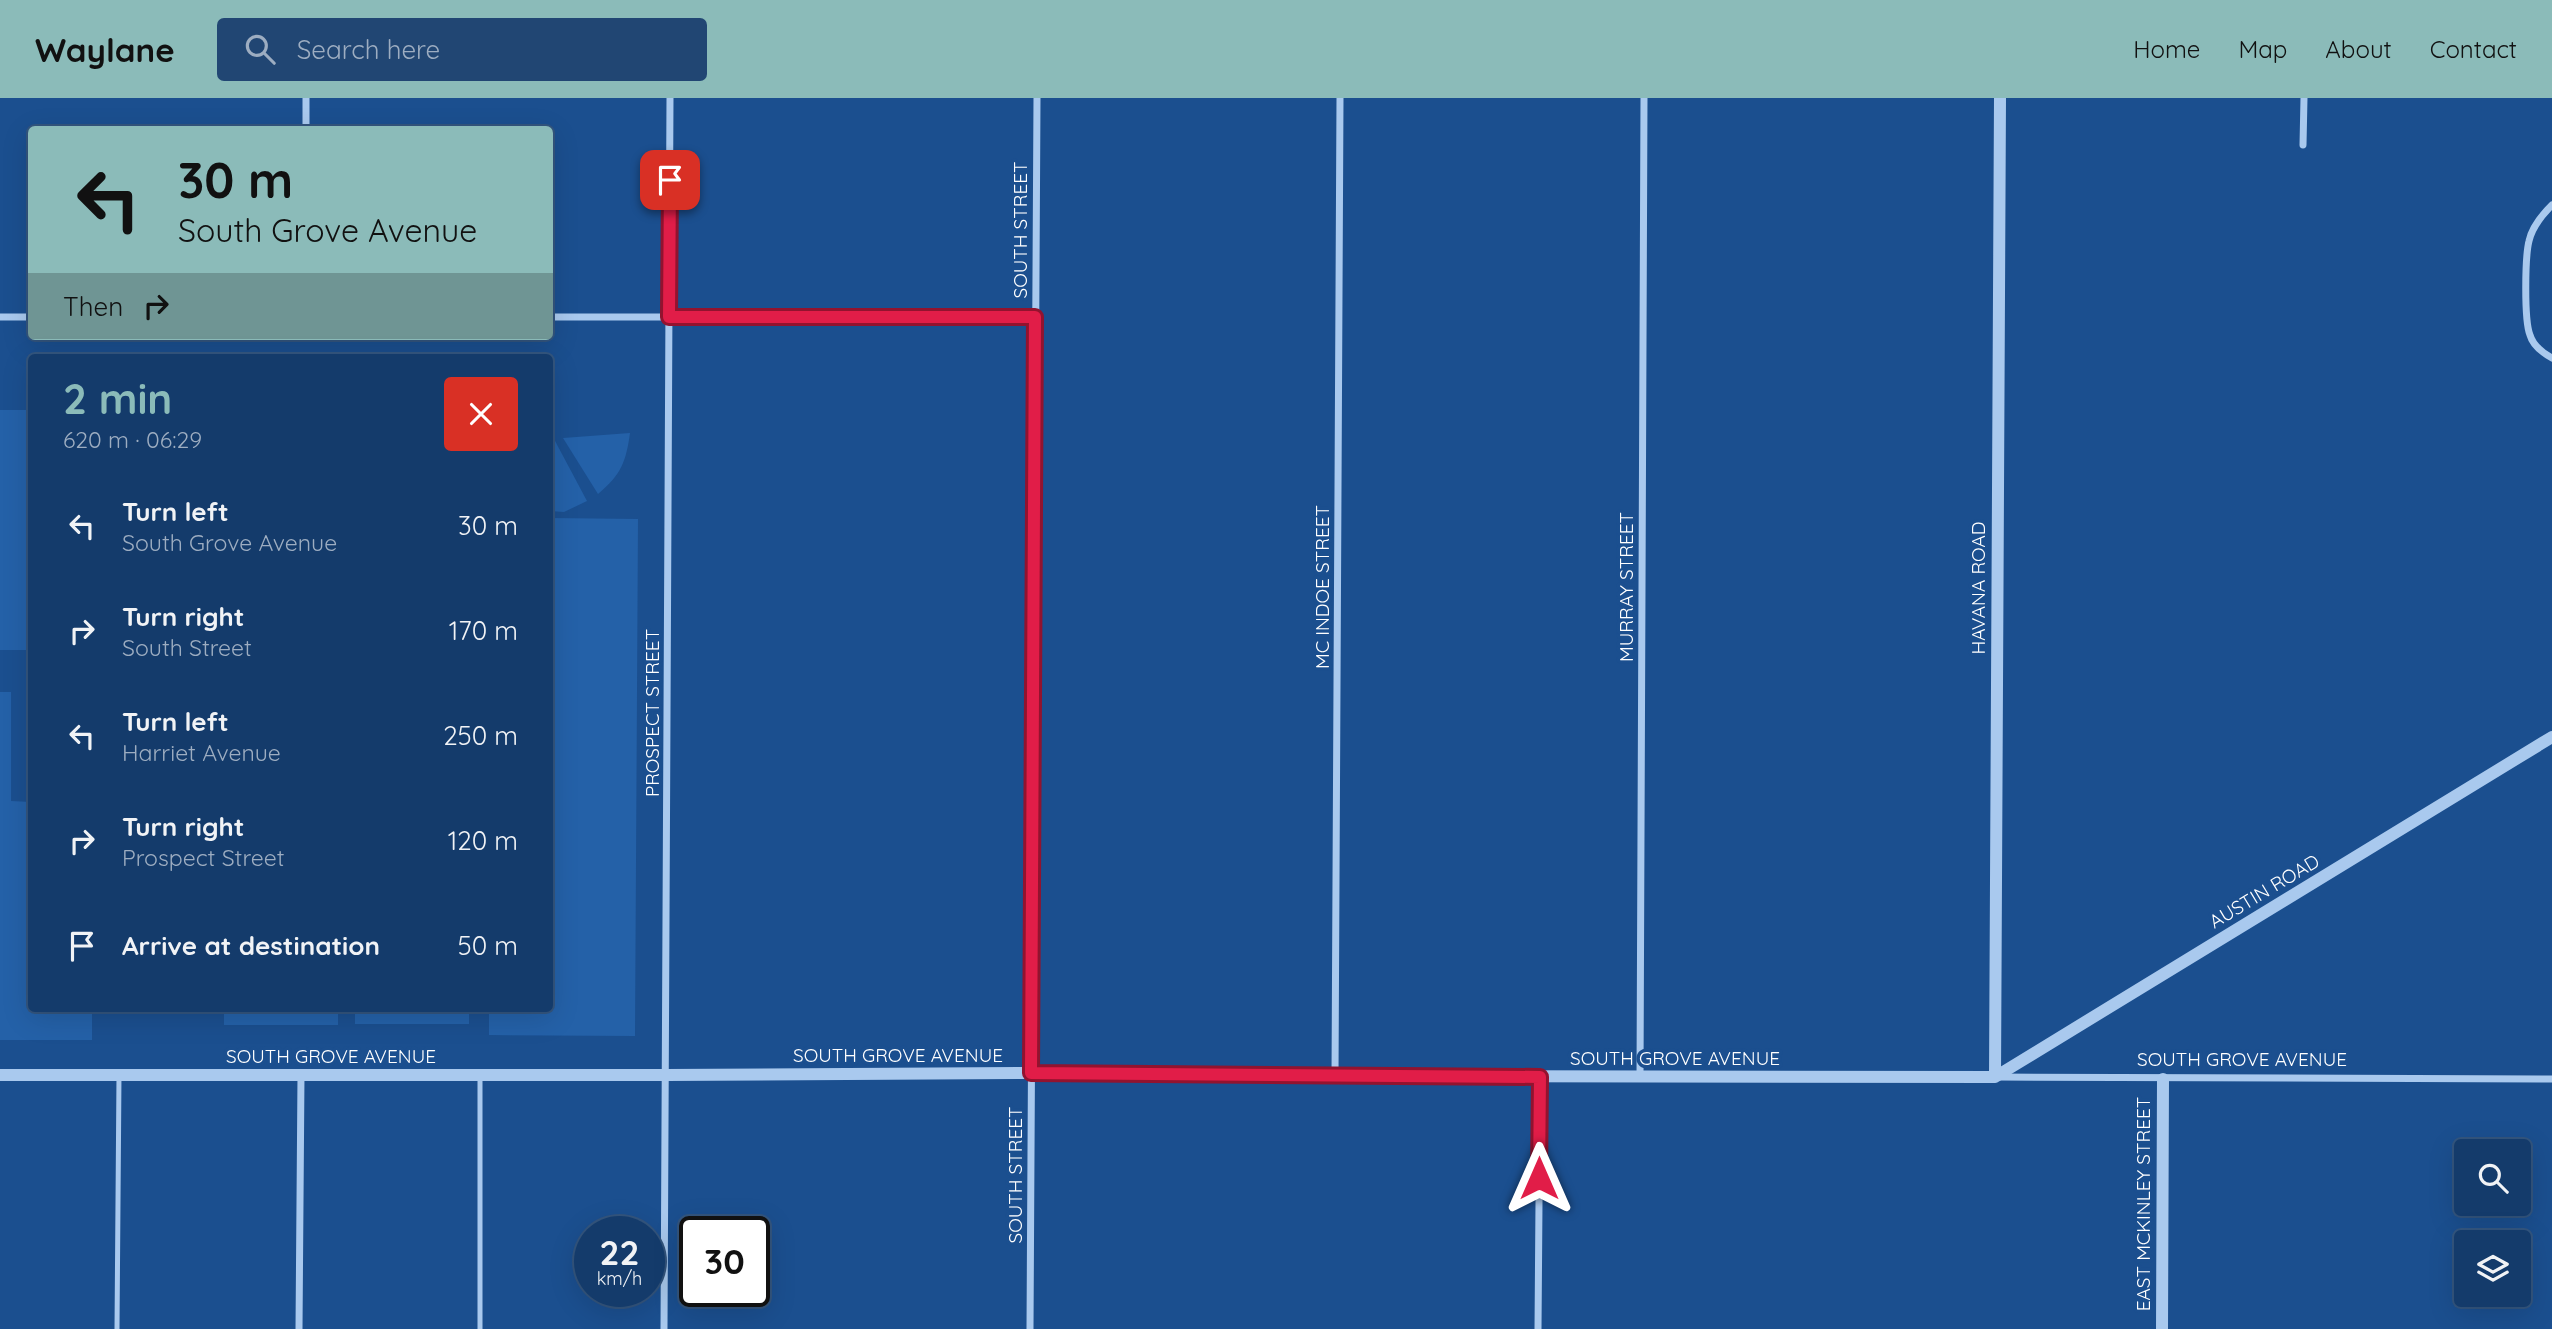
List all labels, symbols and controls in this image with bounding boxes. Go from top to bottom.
search box [217,18,707,81]
text: Waylane [35,29,175,70]
icon: search [241,30,279,68]
text: Search here [297,33,440,66]
text: Home [2133,34,2200,64]
text: Map [2238,34,2287,64]
text: About [2325,34,2392,64]
text: Contact [2430,34,2517,64]
text: 30 m [178,149,293,210]
pin [640,150,700,210]
icon: left [63,154,154,245]
icon: arrive [651,161,689,199]
street label: SOUTH STREET [1008,161,1032,299]
text: South Grove Avenue [178,210,477,250]
icon: right [137,287,175,325]
text: Then [63,290,123,323]
text: 2 min [63,372,172,425]
button: close [444,377,518,451]
text: 620 m · 06:29 [63,425,202,454]
text: Turn left [122,495,229,528]
street label: MC INDOE STREET [1310,505,1334,669]
icon: left [63,507,101,545]
text: 30 m [458,509,518,542]
street label: MURRAY STREET [1614,512,1638,662]
street label: HAVANA ROAD [1966,522,1990,654]
text: South Grove Avenue [122,528,337,557]
text: Turn right [122,600,244,633]
icon: right [63,612,101,650]
text: 170 m [449,614,518,647]
street label: PROSPECT STREET [640,629,664,797]
text: South Street [122,633,252,662]
text: Turn left [122,705,229,738]
icon: left [63,717,101,755]
text: 250 m [443,719,518,752]
text: Harriet Avenue [122,738,281,767]
text: Turn right [122,810,244,843]
icon: right [63,822,101,860]
text: 120 m [448,824,518,857]
text: Prospect Street [122,843,285,872]
street label: AUSTIN ROAD [2205,849,2323,933]
icon: arrive [63,927,101,965]
text: Arrive at destination [122,929,380,962]
text: 50 m [458,929,518,962]
street label: SOUTH GROVE AVENUE [793,1043,1003,1067]
street label: SOUTH GROVE AVENUE [226,1044,436,1068]
street label: SOUTH GROVE AVENUE [1570,1046,1780,1070]
street label: SOUTH GROVE AVENUE [2137,1047,2347,1071]
street label: EAST MCKINLEY STREET [2131,1097,2155,1311]
street label: SOUTH STREET [1003,1106,1027,1244]
map controls [2454,1139,2531,1307]
button: search [2454,1139,2531,1216]
position arrow [1502,1141,1576,1215]
speed limit sign: 30 [679,1216,770,1307]
text: 22 [600,1230,639,1274]
button: layers [2454,1230,2531,1307]
text: km/h [597,1267,642,1290]

